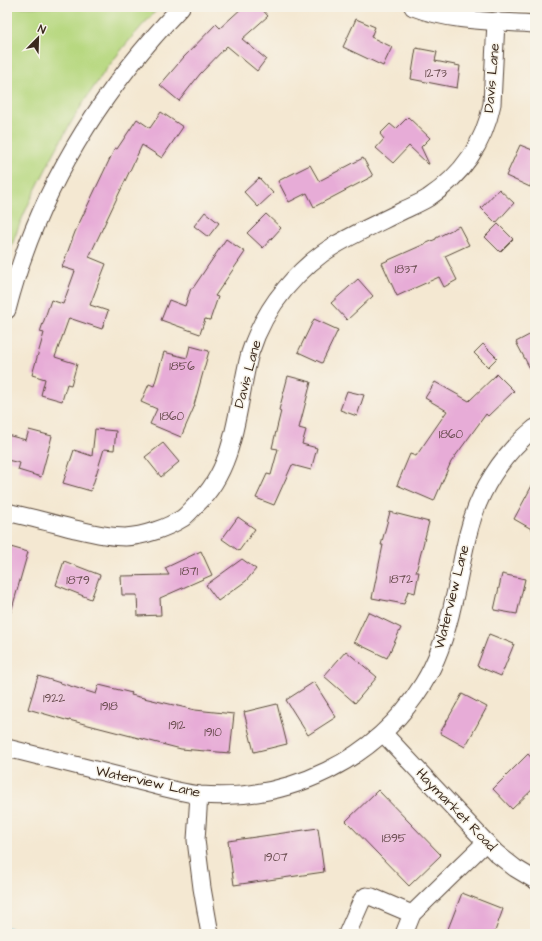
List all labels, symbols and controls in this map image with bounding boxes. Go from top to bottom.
north arrow [18,18,58,58]
text: N [36,21,48,38]
street label: Davis Lane [479,42,505,114]
house number: 1273 [425,65,447,82]
house number: 1837 [395,261,418,278]
street label: Davis Lane [229,337,267,410]
house number: 1856 [169,358,195,375]
house number: 1860 [160,408,185,425]
house number: 1860 [439,426,464,443]
street label: Waterview Lane [429,542,475,651]
house number: 1871 [180,563,199,580]
house number: 1872 [389,571,413,588]
house number: 1879 [66,572,90,589]
house number: 1922 [43,690,65,707]
house number: 1918 [100,698,118,715]
house number: 1912 [169,717,186,734]
house number: 1910 [204,724,222,741]
street label: Waterview Lane [94,761,203,803]
street label: Haymarket Road [411,764,501,856]
house number: 1895 [382,830,407,847]
house number: 1907 [264,849,288,866]

